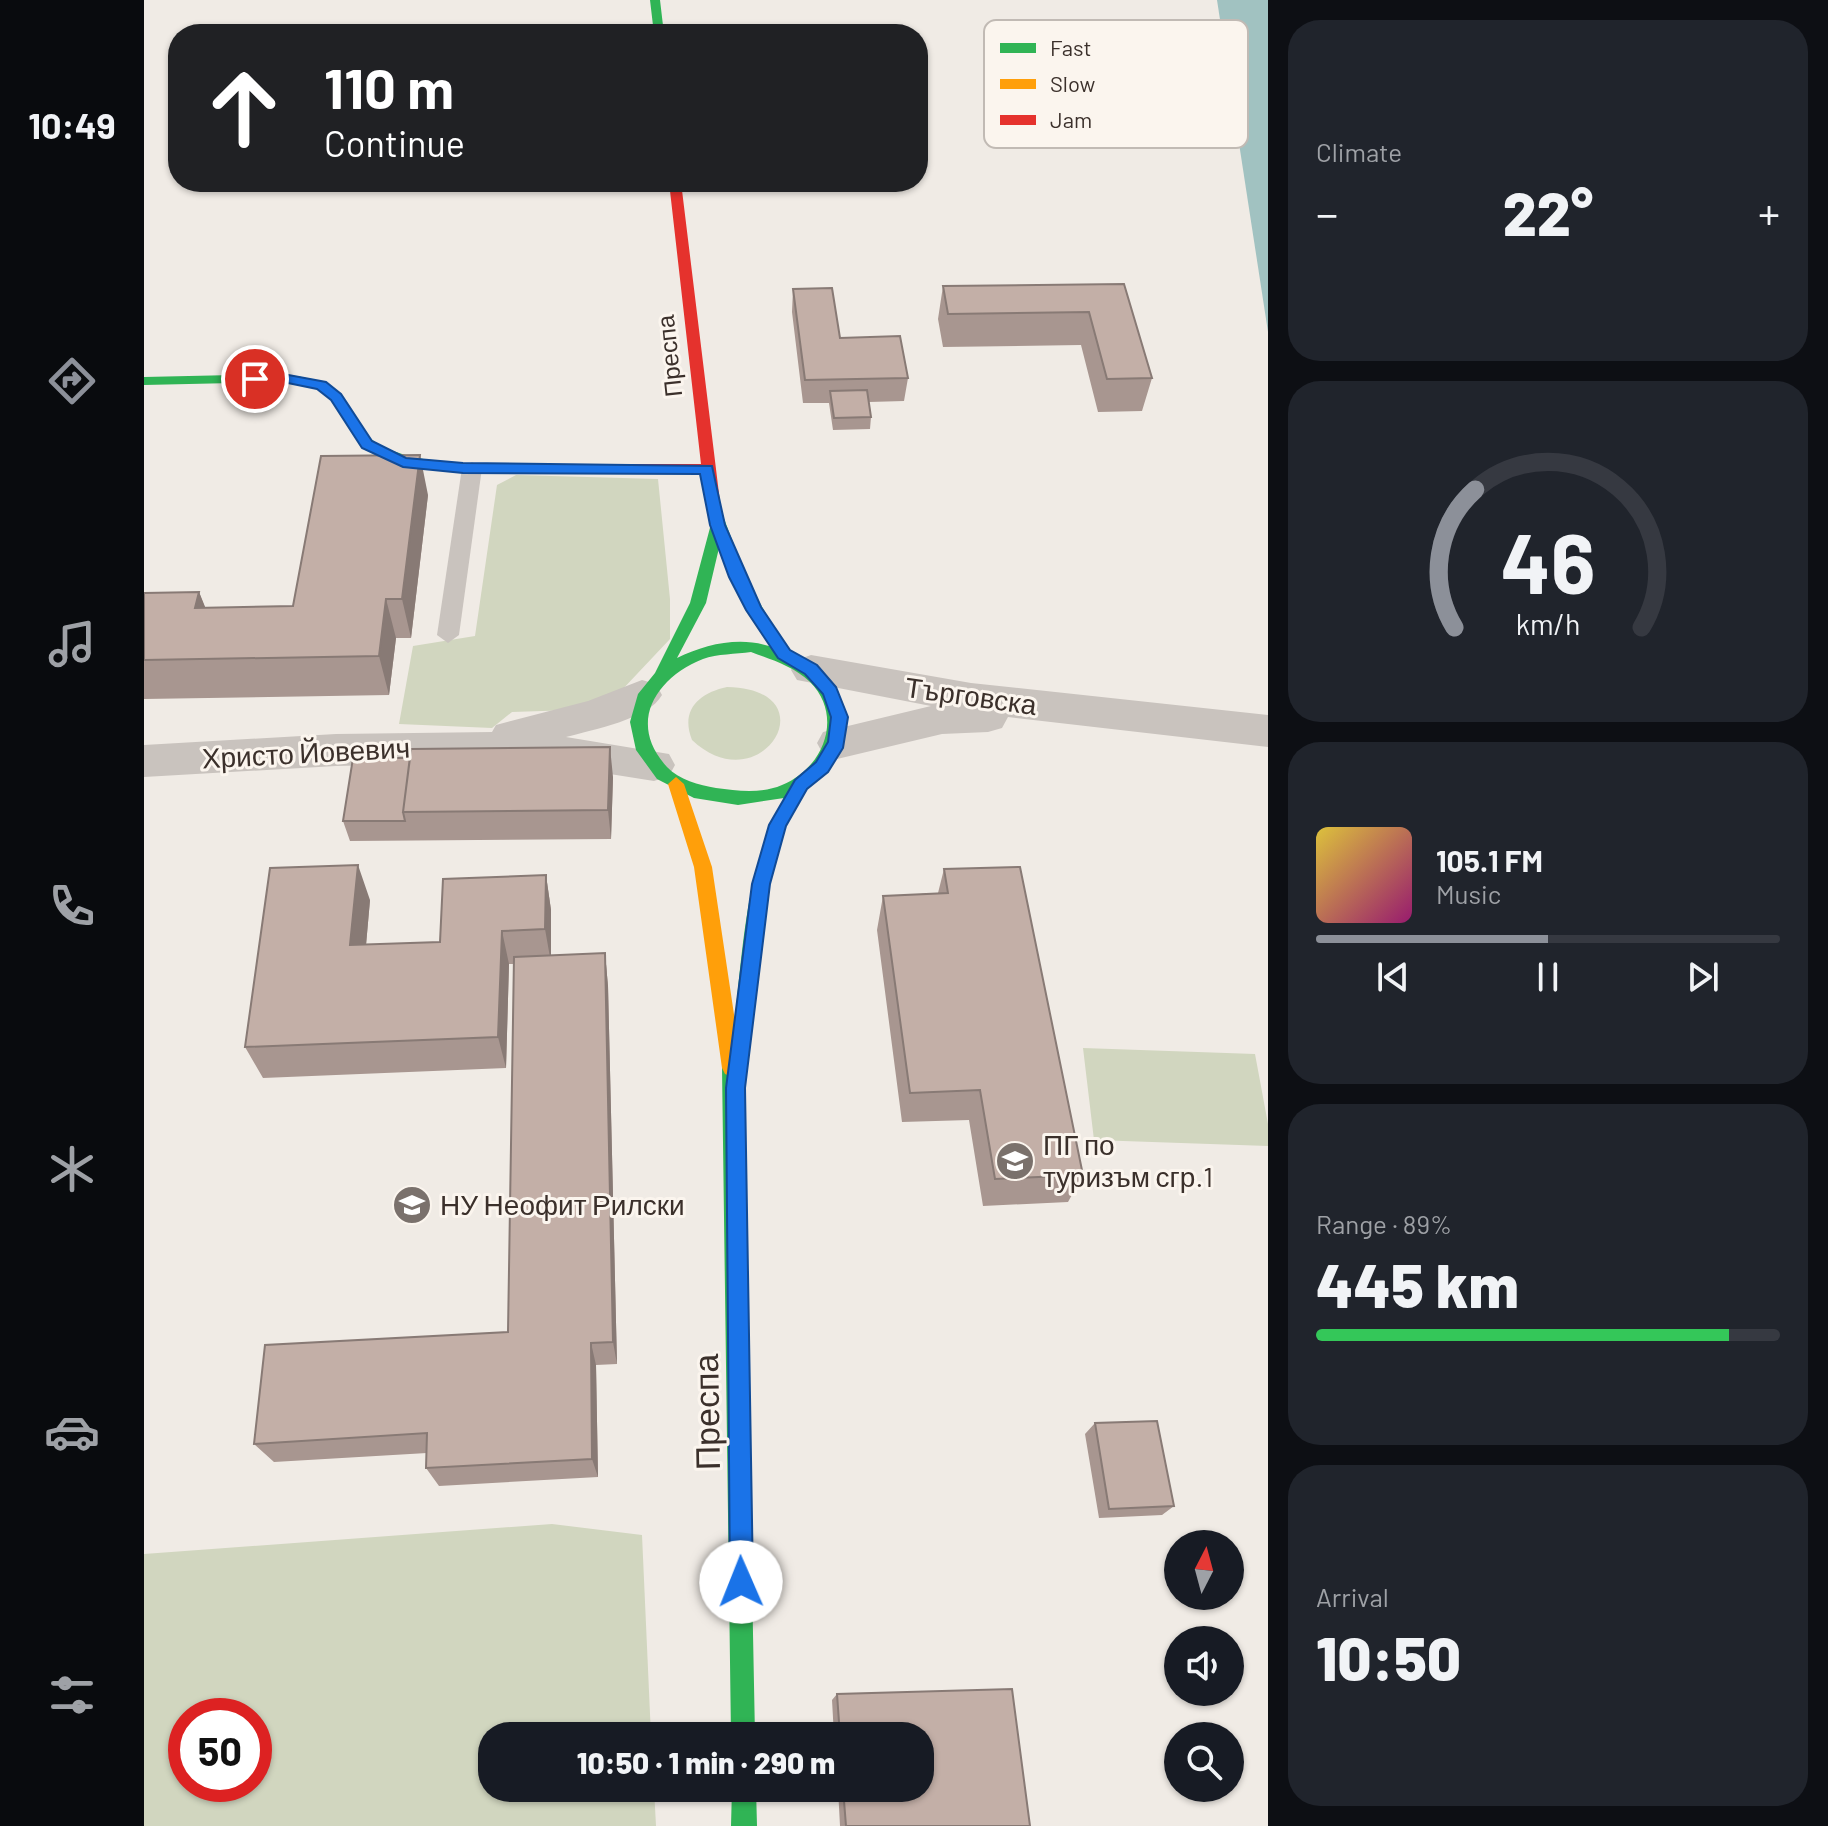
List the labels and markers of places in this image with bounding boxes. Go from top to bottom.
pin [221,345,289,413]
place label: ПГ по туризъм сгр.1 [1043,1127,1213,1193]
school or university icon: ПГ по туризъм сгр.1 [994,1140,1036,1182]
school or university icon: НУ Неофит Рилски [391,1184,433,1226]
place label: НУ Неофит Рилски [440,1187,685,1221]

